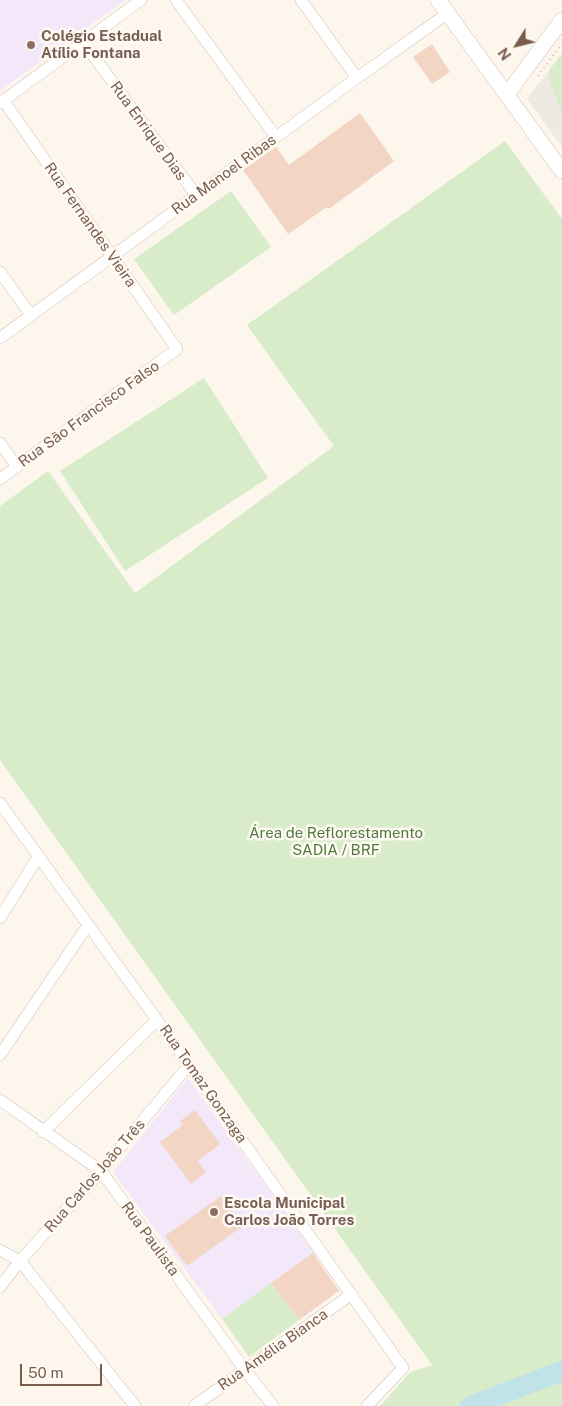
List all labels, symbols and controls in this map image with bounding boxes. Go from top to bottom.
north arrow [492,20,542,70]
place label: Colégio Estadual Atílio Fontana [41,27,162,62]
marker: Colégio Estadual Atílio Fontana [25,39,37,51]
text: N [495,45,515,63]
street label: Rua Enrique Dias [106,78,190,184]
street label: Rua Manoel Ribas [168,131,280,219]
street label: Rua Fernandes Vieira [40,159,140,291]
street label: Rua São Francisco Falso [15,357,163,471]
park label: Área de Reflorestamento SADIA / BRF [249,824,423,859]
street label: Rua Tomaz Gonzaga [155,1021,251,1147]
street label: Rua Carlos João Três [41,1116,149,1236]
place label: Escola Municipal Carlos João Torres [224,1194,354,1229]
street label: Rua Paulista [117,1199,183,1279]
marker: Escola Municipal Carlos João Torres [208,1206,220,1218]
street label: Rua Amélia Bianca [215,1305,331,1395]
scale bar [22,1354,105,1386]
text: 50 m [28,1364,63,1381]

